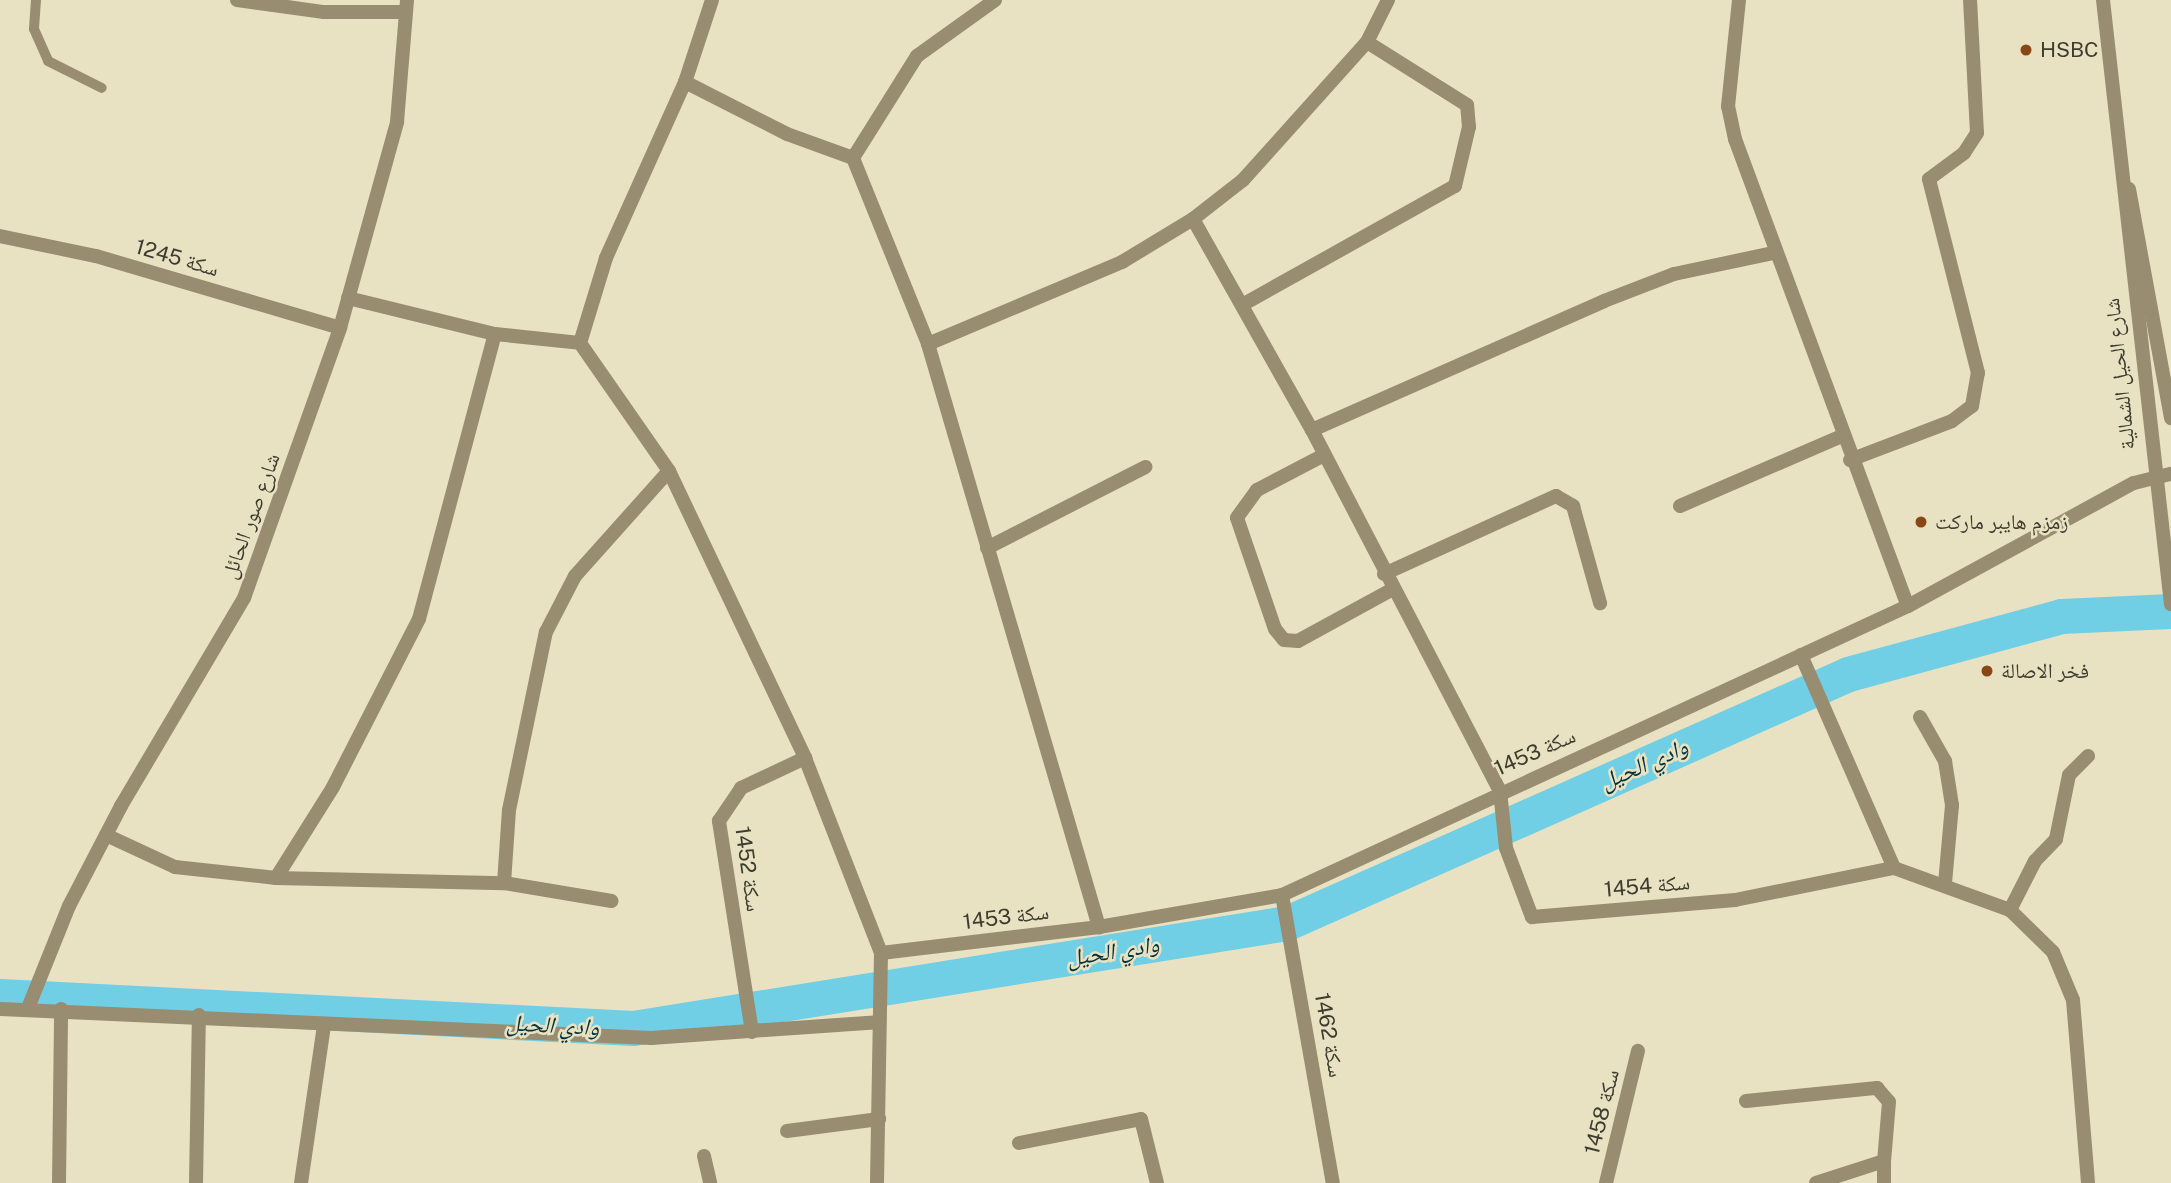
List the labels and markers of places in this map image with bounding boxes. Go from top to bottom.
place label: HSBC [2040,37,2099,63]
marker: HSBC [2018,42,2034,58]
place label: زمزم هايبر ماركت [1935,509,2068,535]
marker: زمزم هايبر ماركت [1913,514,1929,530]
place label: فخر الاصالة [2001,658,2089,684]
marker: فخر الاصالة [1979,663,1995,679]

